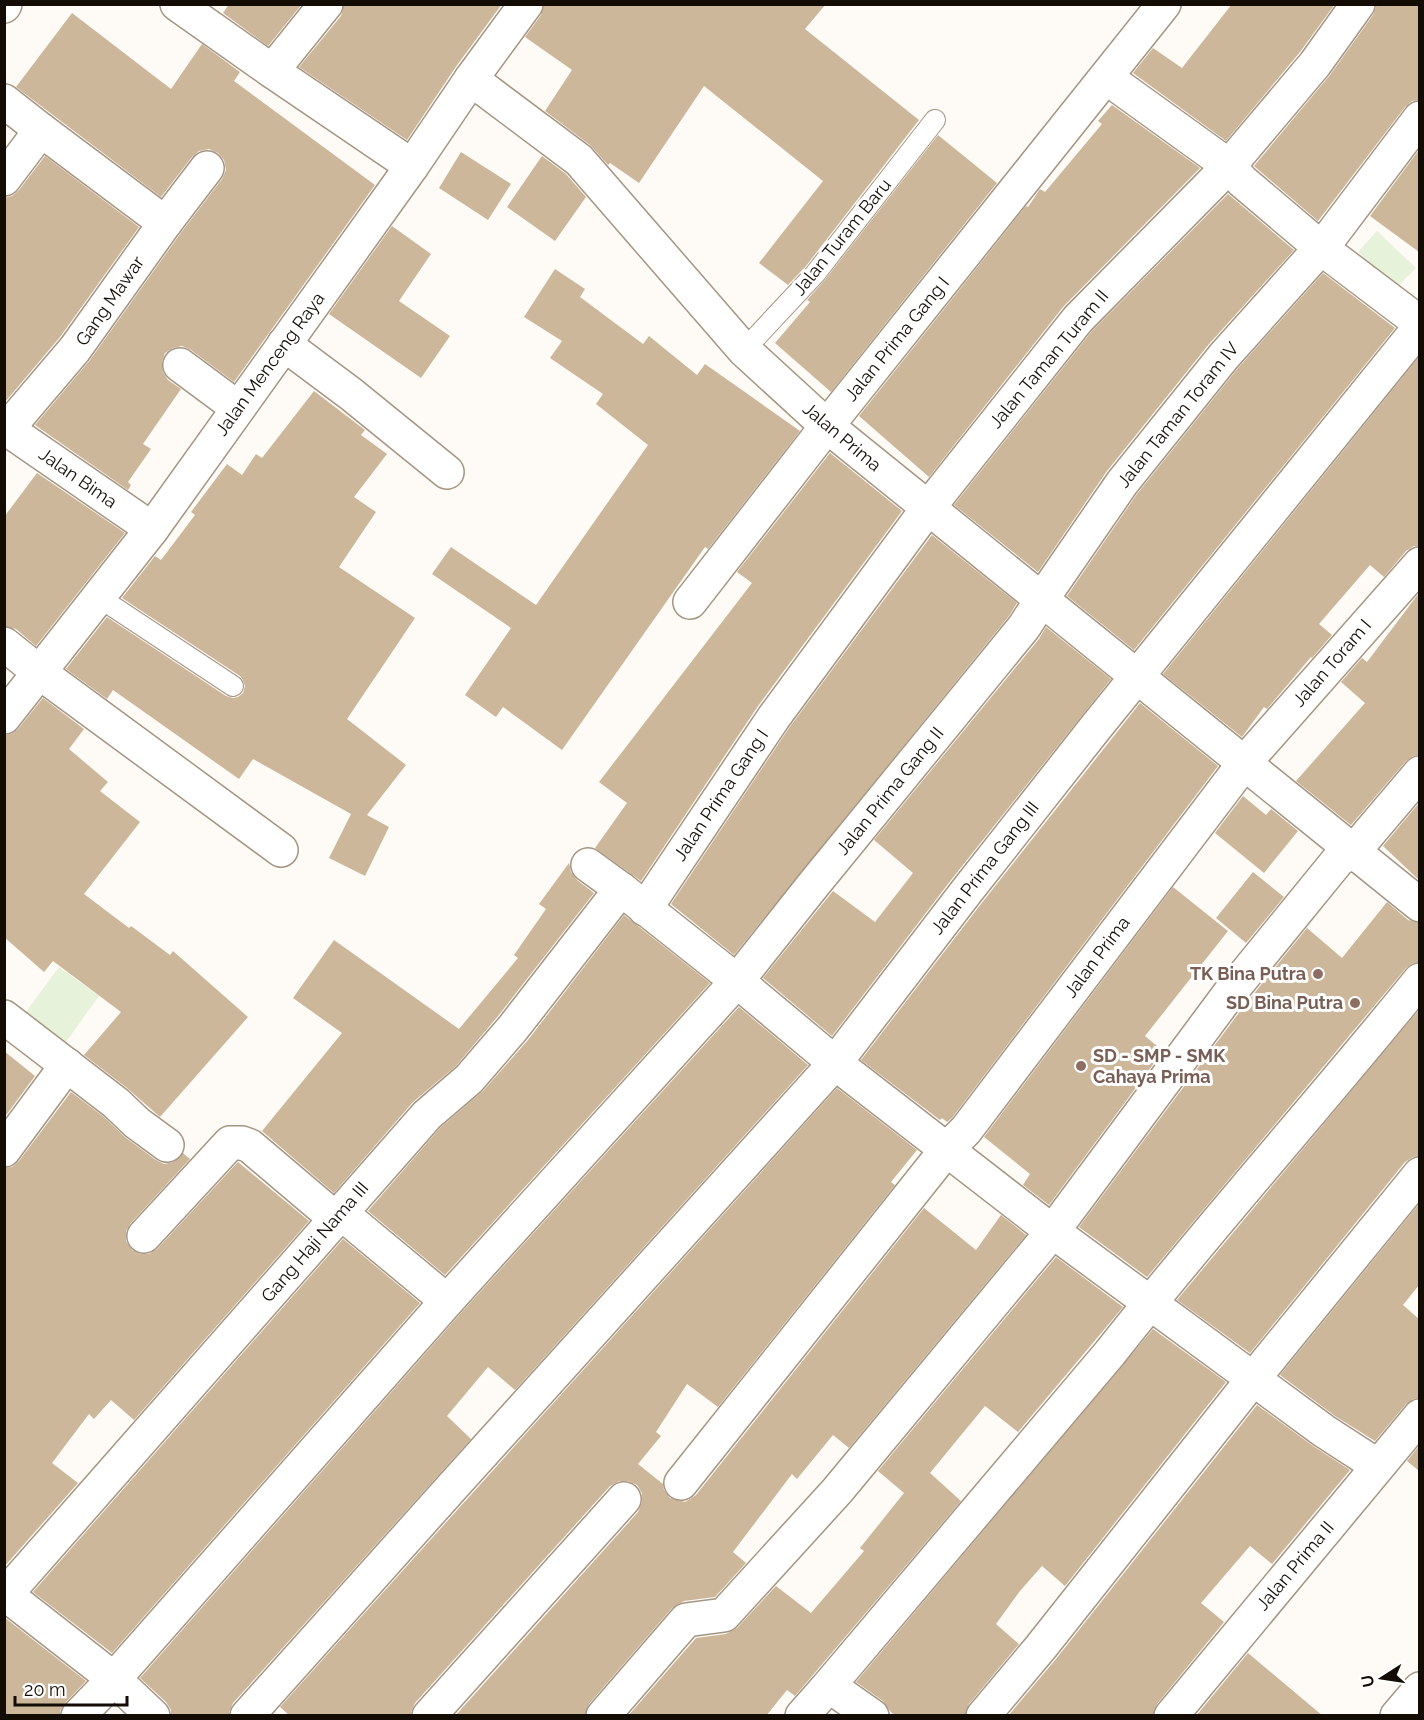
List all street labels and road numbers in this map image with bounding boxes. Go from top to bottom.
street label: Jalan Turam Baru [788,174,895,299]
street label: Gang Mawar [71,251,149,350]
street label: Jalan Prima Gang I [840,272,953,405]
street label: Jalan Taman Turam II [985,285,1112,432]
street label: Jalan Menceng Raya [211,288,329,439]
street label: Jalan Taman Toram IV [1113,338,1243,492]
street label: Jalan Prima [799,398,886,475]
street label: Jalan Bima [35,443,121,512]
street label: Jalan Toram I [1288,615,1375,711]
street label: Jalan Prima Gang II [832,723,948,859]
street label: Jalan Prima Gang I [669,725,772,864]
street label: Jalan Prima Gang III [926,797,1043,938]
street label: Jalan Prima [1059,912,1134,1001]
street label: Gang Haji Nama III [257,1177,373,1306]
street label: Jalan Prima II [1251,1517,1338,1614]

